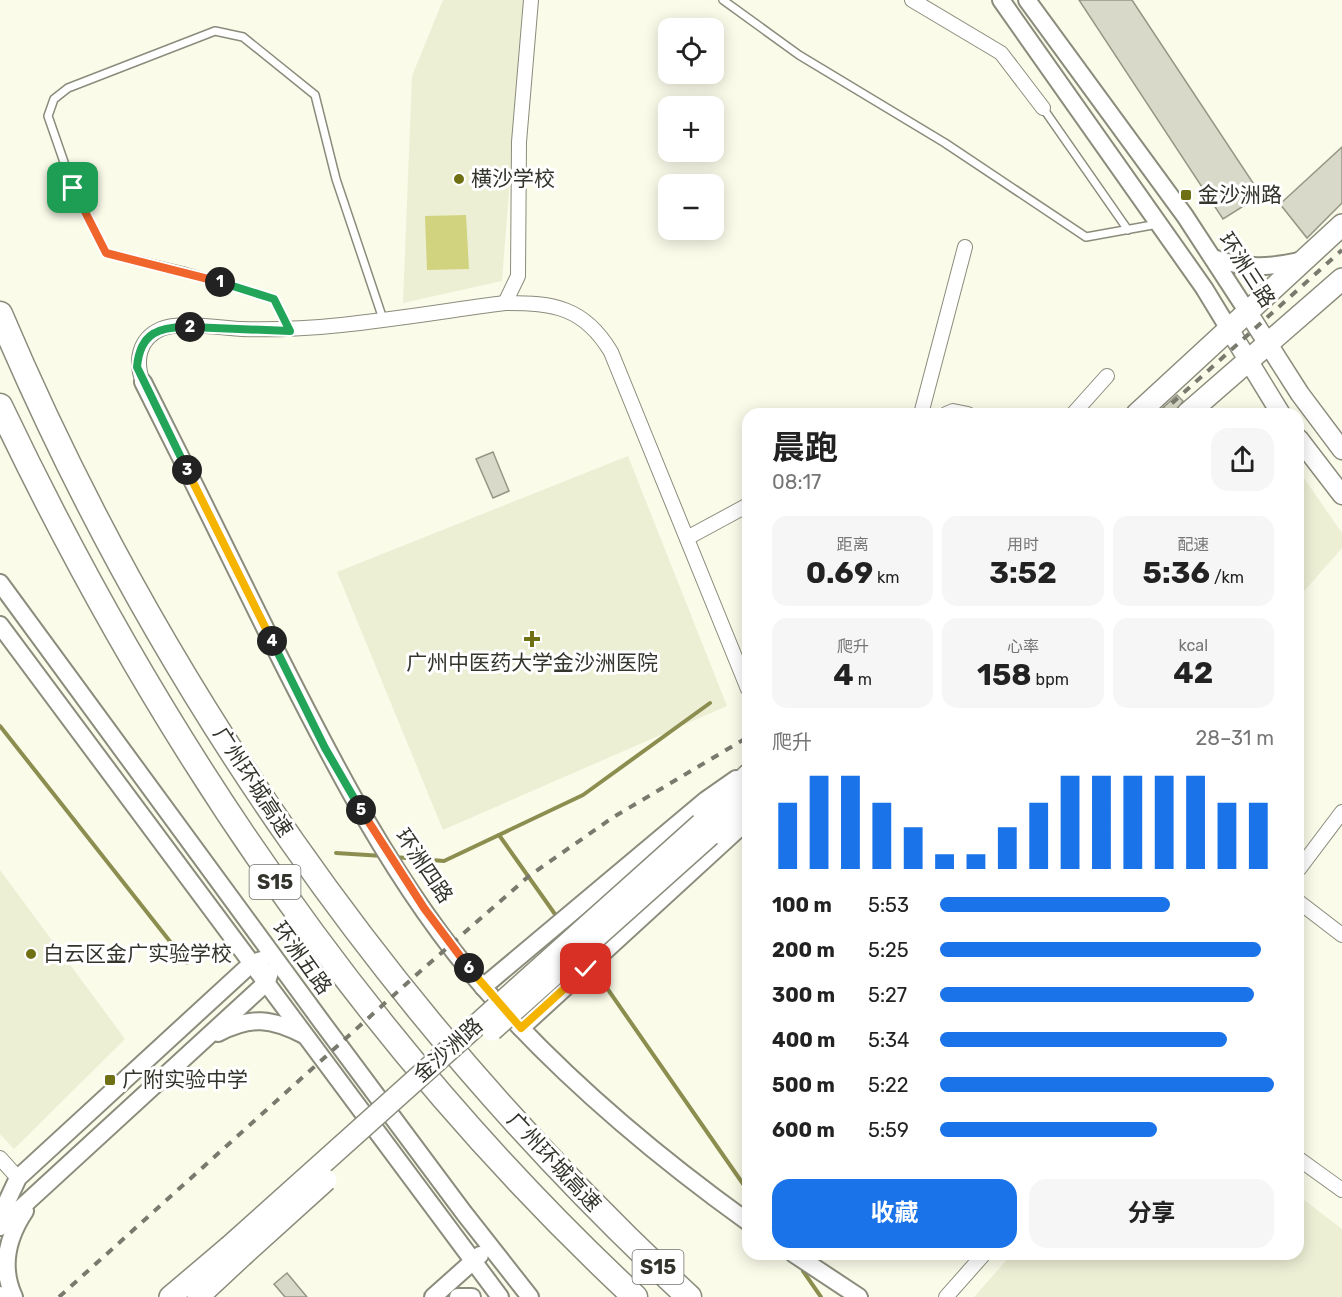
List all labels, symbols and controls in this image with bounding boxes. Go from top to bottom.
map controls [658,18,724,240]
button: locate [658,18,724,84]
button: + [658,96,724,162]
pin [47,162,98,213]
place label: 横沙学校 [471,166,555,191]
icon: arrive [56,171,89,204]
marker: 横沙学校 [452,172,466,186]
button: − [658,174,724,240]
place label: 金沙洲路 [1198,182,1282,207]
marker: 金沙洲路 [1179,188,1193,202]
street label: 环洲三路 [1214,228,1281,312]
pin: 1 [205,267,235,297]
text: 1 [216,272,224,291]
pin: 2 [175,312,205,342]
text: 2 [185,317,195,336]
text: 晨跑 [772,428,838,467]
button: share [1211,428,1274,491]
pin: 3 [172,455,202,485]
text: 3 [182,460,192,479]
text: 08:17 [772,470,821,494]
text: 距离 [837,535,869,554]
text: 用时 [1007,535,1039,554]
text: 配速 [1177,535,1209,554]
text: 0.69 [806,555,873,591]
text: 3:52 [989,555,1057,591]
text: 5:36 [1143,555,1210,591]
text: km [873,568,900,587]
text: /km [1210,568,1244,587]
pin: 4 [257,626,287,656]
marker: 广州中医药大学金沙洲医院 [523,630,541,648]
text: 4 [267,631,277,650]
text: kcal [1179,636,1208,655]
text: 爬升 [837,637,869,656]
text: 心率 [1007,637,1039,656]
place label: 广州中医药大学金沙洲医院 [406,650,658,675]
text: 42 [1173,655,1213,691]
text: 4 [833,657,854,693]
text: 158 [977,657,1032,693]
text: m [854,670,872,689]
text: bpm [1032,670,1069,689]
street label: 广州环城高速 [209,722,298,841]
text: 28–31 m [1196,726,1274,750]
text: 爬升 [772,730,812,754]
pin: 5 [346,795,376,825]
text: 5 [356,800,366,819]
street label: 环洲四路 [391,824,458,908]
road number: S15 [250,865,300,899]
text: 100 m [772,893,832,917]
text: 5:53 [868,893,909,917]
street label: 环洲五路 [268,916,337,999]
text: 200 m [772,938,835,962]
text: 5:25 [868,938,909,962]
place label: 白云区金广实验学校 [43,941,232,966]
pin [560,943,611,994]
marker: 白云区金广实验学校 [24,947,38,961]
icon: check [569,952,602,985]
pin: 6 [454,953,484,983]
text: 6 [464,958,474,977]
text: 300 m [772,983,835,1007]
text: 5:27 [868,983,907,1007]
street label: 金沙洲路 [408,1012,487,1087]
text: 400 m [772,1028,835,1052]
text: 5:34 [868,1028,909,1052]
place label: 广附实验中学 [122,1067,248,1092]
marker: 广附实验中学 [103,1073,117,1087]
text: 500 m [772,1073,835,1097]
text: 5:22 [868,1073,908,1097]
street label: 广州环城高速 [502,1107,606,1216]
text: 600 m [772,1118,835,1142]
text: 5:59 [868,1118,909,1142]
button: 收藏 [772,1179,1017,1248]
button: 分享 [1029,1179,1274,1248]
road number: S15 [632,1250,684,1284]

